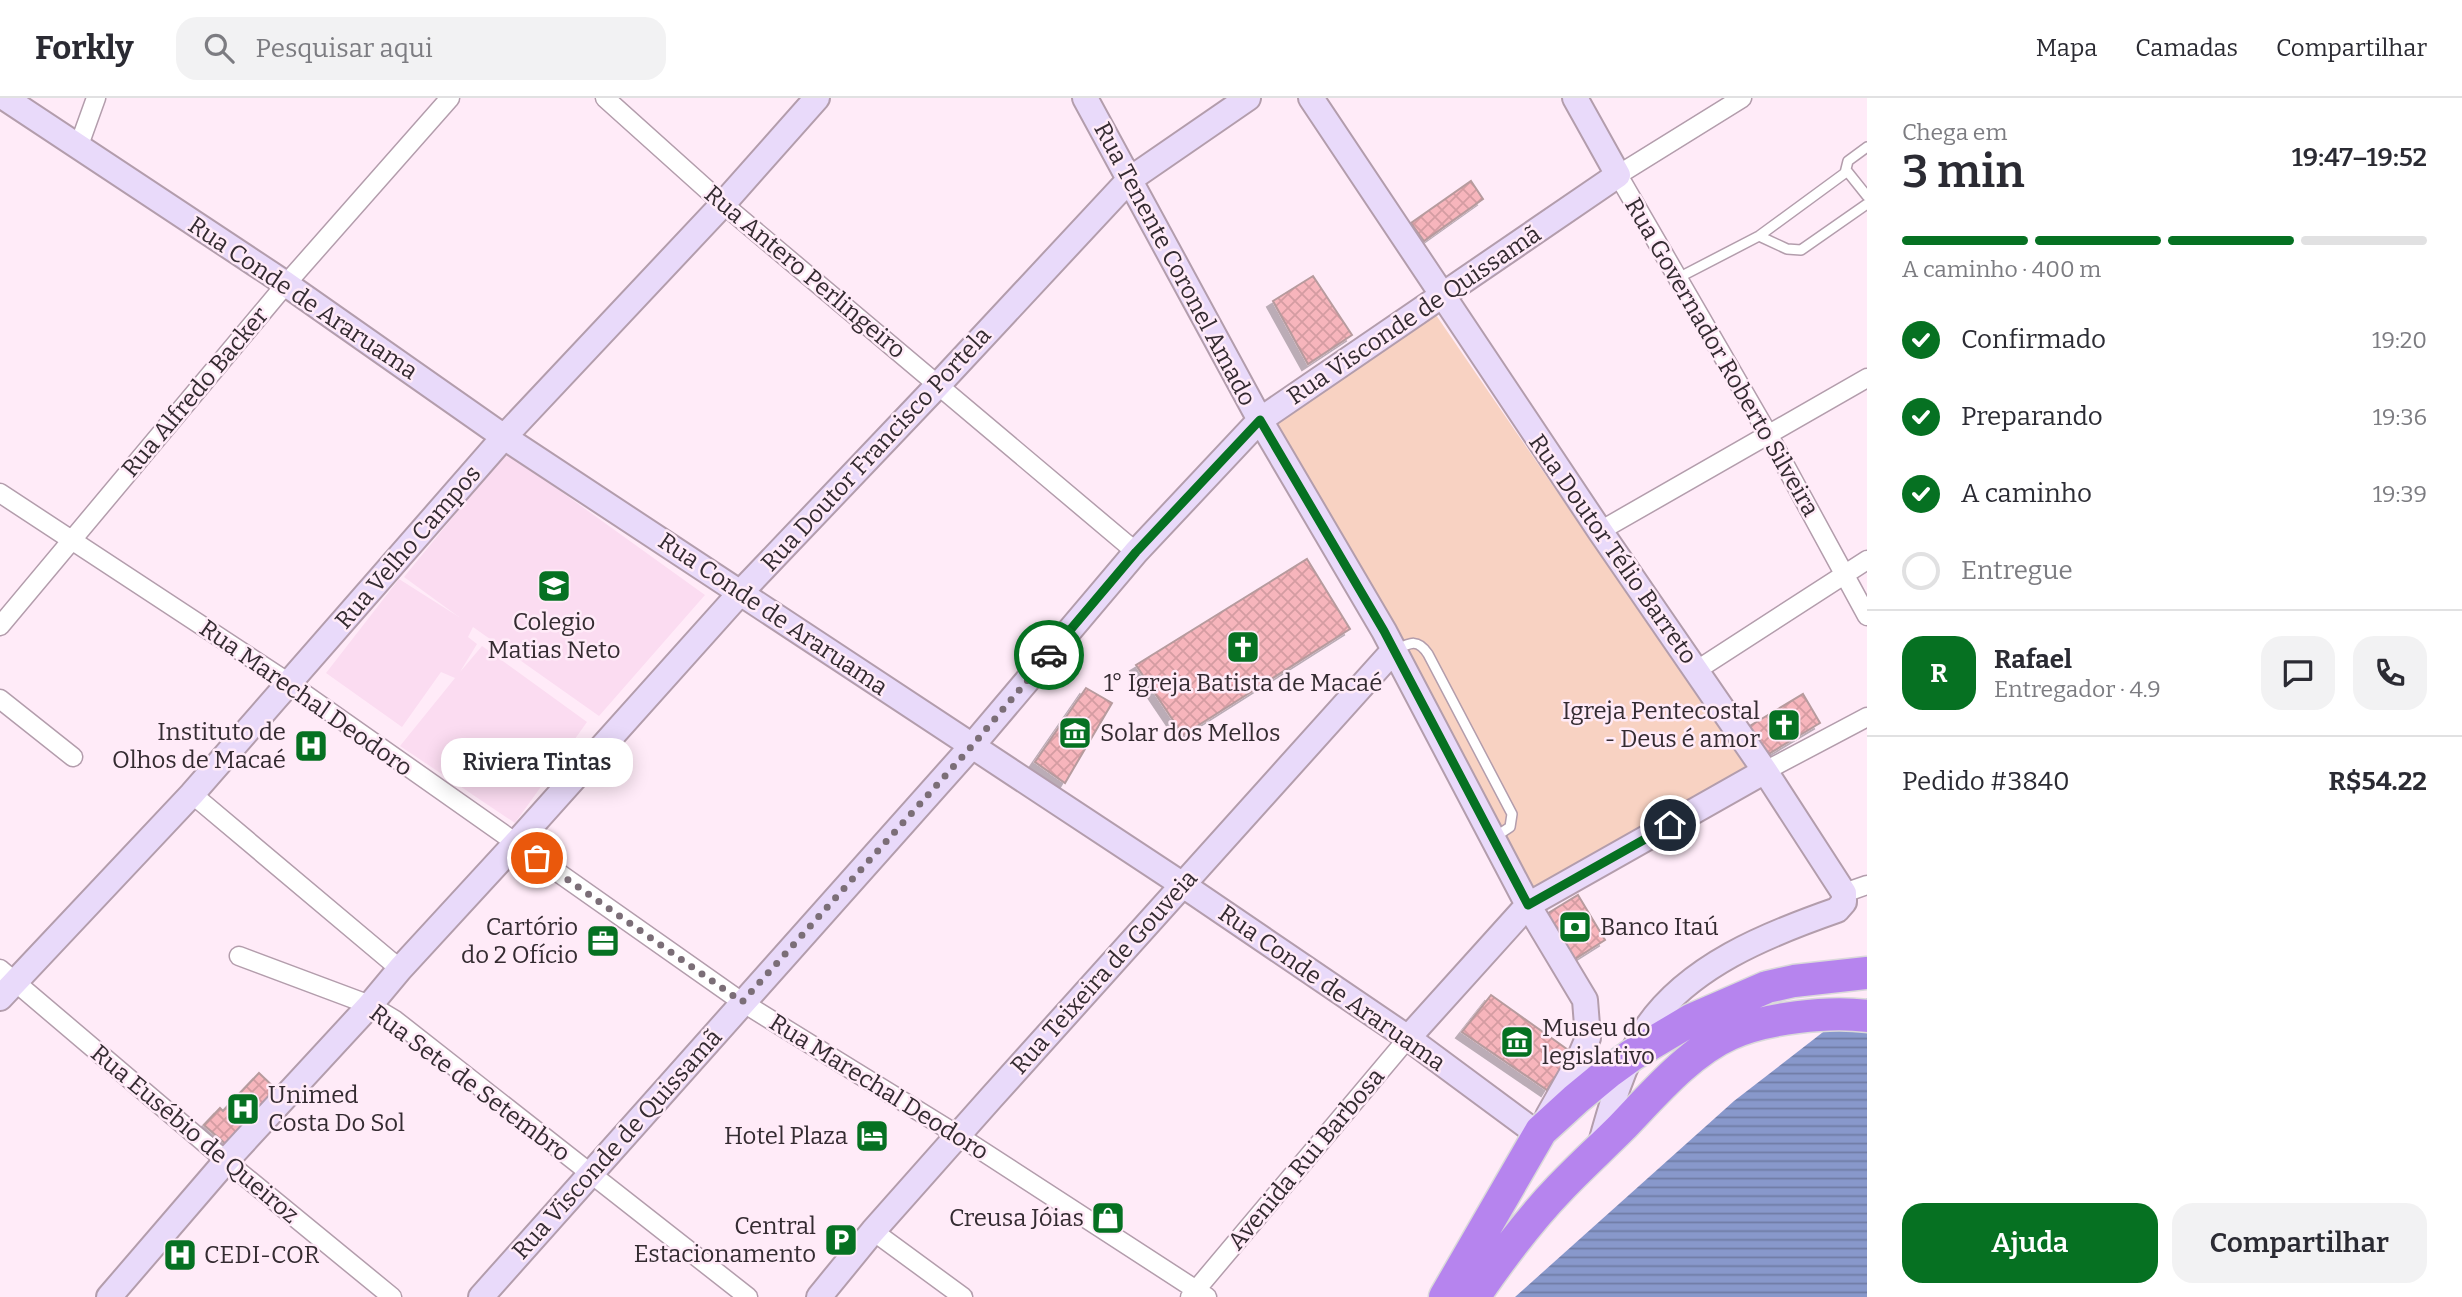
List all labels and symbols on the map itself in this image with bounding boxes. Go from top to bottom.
street label: Rua Tenente Coronel Amado [1088,117,1262,411]
street label: Rua Antero Perlingeiro [699,180,911,364]
street label: Rua Governador Roberto Silveira [1619,193,1825,521]
street label: Rua Conde de Araruama [183,211,423,385]
street label: Rua Visconde de Quissamã [1282,220,1546,410]
street label: Rua Alfredo Backer [116,301,274,483]
street label: Rua Doutor Francisco Portela [755,321,997,577]
street label: Rua Doutor Télio Barreto [1523,429,1703,669]
street label: Rua Velho Campos [329,460,487,634]
street label: Rua Conde de Araruama [653,527,893,701]
school or university icon: Colegio Matias Neto [535,567,573,605]
place label: Colegio Matias Neto [488,608,620,664]
street label: Rua Marechal Deodoro [194,614,418,782]
courier [1014,620,1084,690]
church icon: 1° Igreja Batista de Macaé [1224,628,1262,666]
place label: 1° Igreja Batista de Macaé [1104,669,1382,697]
place label: Igreja Pentecostal - Deus é amor [1562,697,1760,753]
church icon: Igreja Pentecostal - Deus é amor [1765,706,1803,744]
museum icon: Solar dos Mellos [1056,714,1094,752]
place label: Instituto de Olhos de Macaé [112,718,286,774]
place label: Solar dos Mellos [1100,719,1281,747]
hospital icon: Instituto de Olhos de Macaé [292,727,330,765]
callout: Riviera Tintas [441,739,633,788]
pin [1640,795,1700,855]
pin [507,828,567,888]
street label: Rua Teixeira de Gouveia [1005,864,1203,1080]
street label: Rua Conde de Araruama [1213,899,1451,1077]
bank icon: Banco Itaú [1556,908,1594,946]
place label: Cartório do 2 Ofício [461,913,578,969]
place label: Banco Itaú [1600,913,1719,941]
office icon: Cartório do 2 Ofício [584,922,622,960]
street label: Rua Sete de Setembro [364,999,576,1167]
street label: Rua Marechal Deodoro [764,1008,994,1166]
place label: Museu do legislativo [1542,1014,1655,1070]
street label: Rua Visconde de Quissamã [506,1023,728,1265]
museum icon: Museu do legislativo [1498,1023,1536,1061]
street label: Rua Eusébio de Queiroz [85,1039,305,1229]
street label: Avenida Rui Barbosa [1222,1063,1390,1255]
place label: Unimed Costa Do Sol [268,1081,405,1137]
hospital icon: Unimed Costa Do Sol [224,1090,262,1128]
hotel icon: Hotel Plaza [853,1117,891,1155]
place label: Hotel Plaza [724,1122,848,1150]
shop icon: Creusa Jóias [1089,1199,1127,1237]
place label: Creusa Jóias [949,1204,1084,1232]
place label: Central Estacionamento [634,1212,816,1268]
parking icon: Central Estacionamento [822,1221,860,1259]
hospital icon: CEDI-COR [161,1236,199,1274]
place label: CEDI-COR [204,1241,320,1269]

